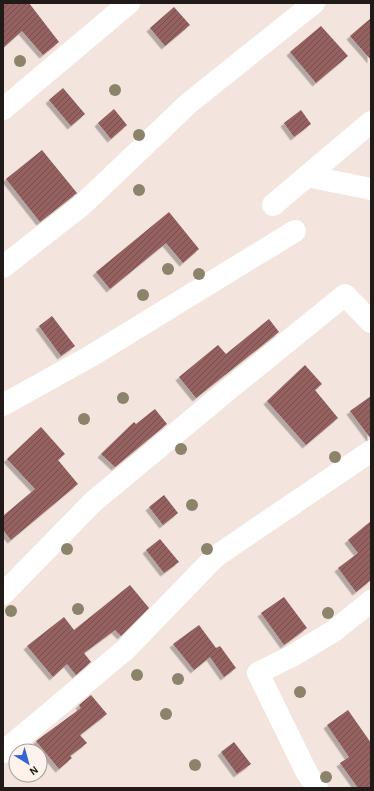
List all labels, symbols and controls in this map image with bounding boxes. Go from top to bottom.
north arrow [8,743,48,783]
text: N [27,764,40,777]

